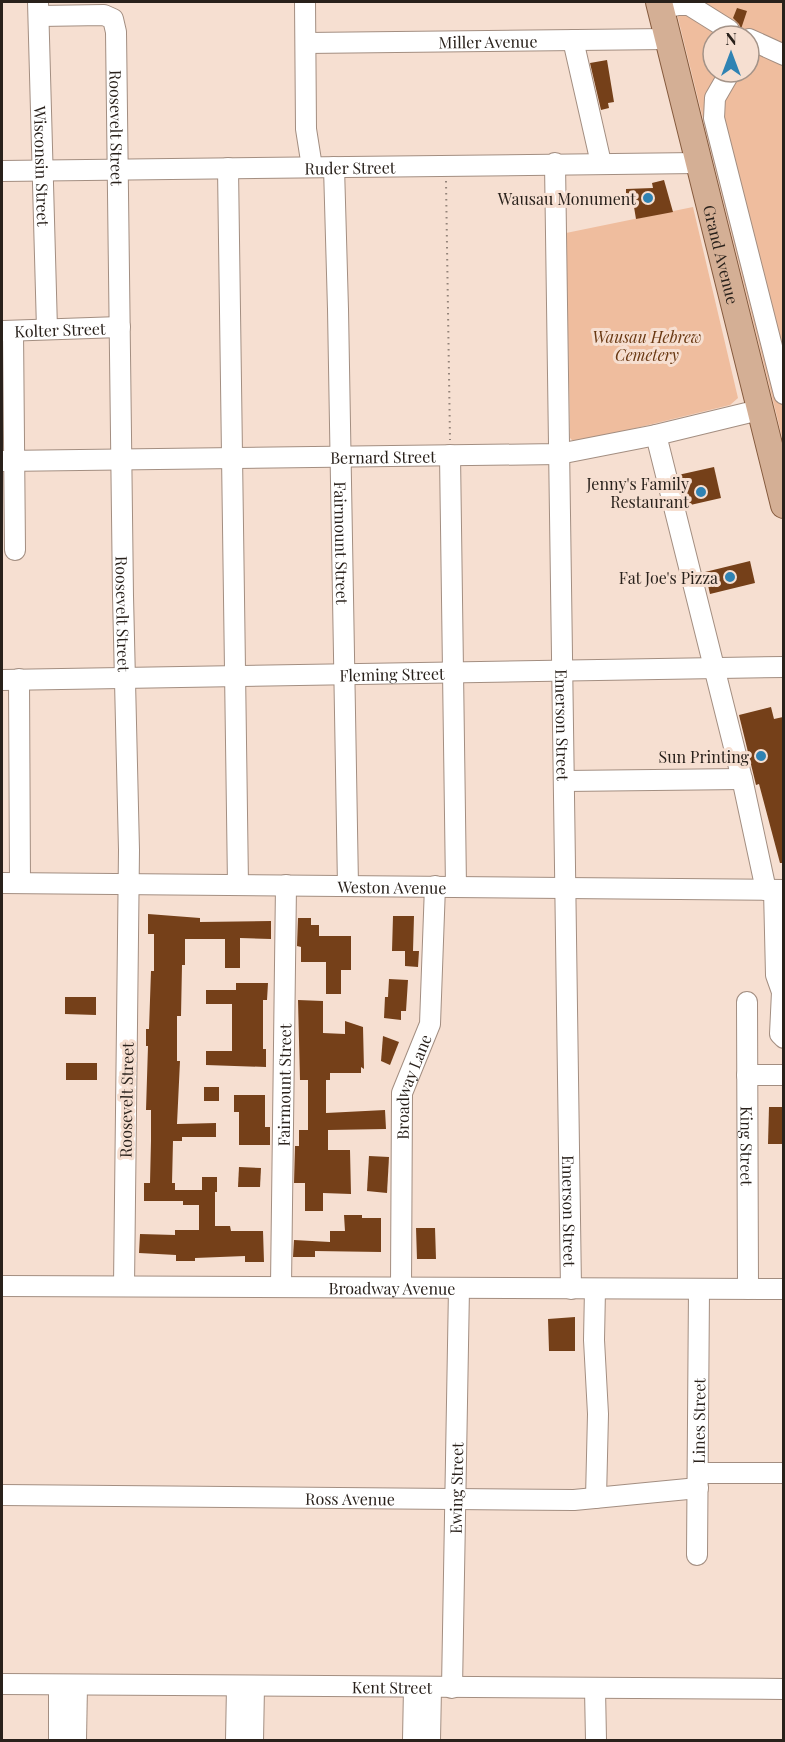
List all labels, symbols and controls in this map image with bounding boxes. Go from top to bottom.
north arrow [701,24,761,84]
text: N [725,28,737,49]
street label: Miller Avenue [438,30,538,52]
street label: Roosevelt Street [106,70,128,186]
street label: Wisconsin Street [30,104,55,227]
street label: Ruder Street [304,156,396,178]
place label: Wausau Monument [497,188,636,209]
marker: Wausau Monument [641,191,655,205]
street label: Grand Avenue [699,203,744,306]
street label: Kolter Street [14,317,106,341]
park label: Wausau Hebrew Cemetery [592,326,702,365]
street label: Bernard Street [330,445,436,467]
place label: Jenny's Family Restaurant [585,473,689,512]
street label: Fairmount Street [330,481,354,605]
marker: Jenny's Family Restaurant [694,485,708,499]
street label: Roosevelt Street [112,556,135,672]
place label: Fat Joe's Pizza [619,567,718,588]
marker: Fat Joe's Pizza [723,570,737,584]
street label: Fleming Street [339,662,445,685]
street label: Emerson Street [552,669,574,781]
place label: Sun Printing [659,746,750,767]
marker: Sun Printing [754,749,768,763]
street label: Weston Avenue [336,875,447,897]
street label: Fairmount Street [272,1023,295,1147]
street label: Broadway Lane [391,1031,435,1140]
street label: Roosevelt Street [114,1042,138,1158]
street label: King Street [737,1106,758,1186]
street label: Emerson Street [559,1155,581,1267]
street label: Broadway Avenue [329,1277,455,1298]
street label: Lines Street [687,1378,709,1464]
street label: Ewing Street [444,1442,467,1534]
street label: Ross Avenue [305,1487,395,1509]
street label: Kent Street [352,1676,433,1697]

